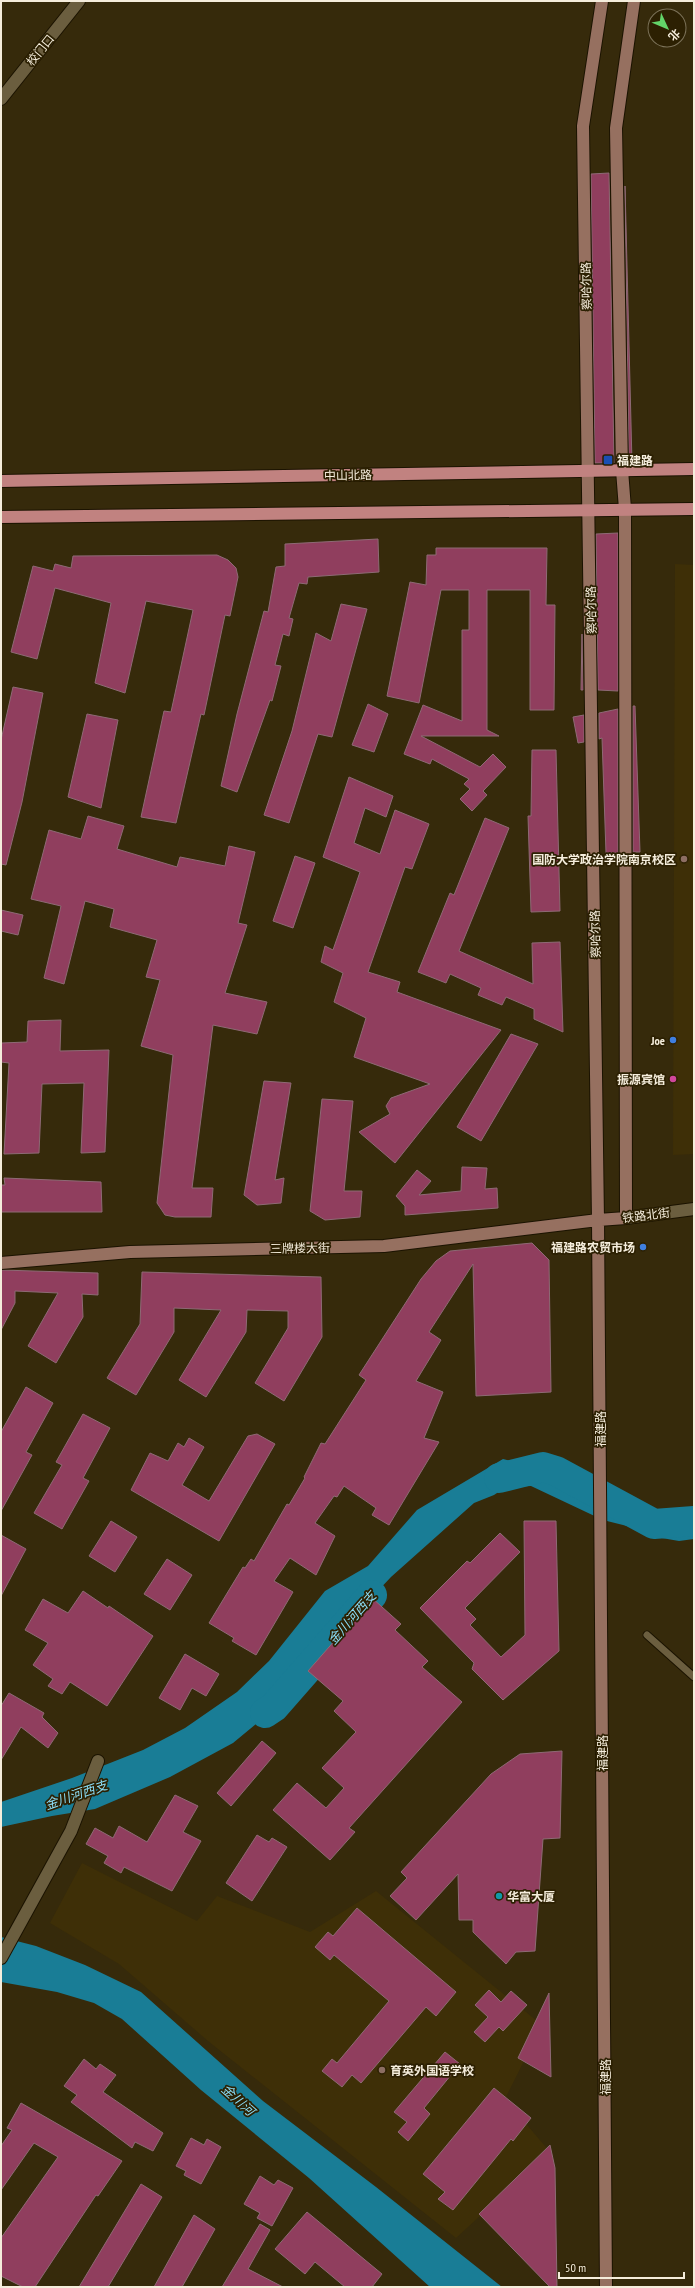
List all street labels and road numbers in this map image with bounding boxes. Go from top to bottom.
street label: 校门口 [23,31,57,69]
street label: 察哈尔路 [578,262,594,310]
street label: 中山北路 [324,467,372,483]
street label: 察哈尔路 [583,586,599,634]
street label: 察哈尔路 [587,910,603,958]
street label: 铁路北街 [621,1205,671,1225]
street label: 三牌楼大街 [270,1240,330,1256]
street label: 福建路 [593,1411,608,1447]
street label: 福建路 [595,1735,610,1771]
street label: 福建路 [598,2059,613,2095]

